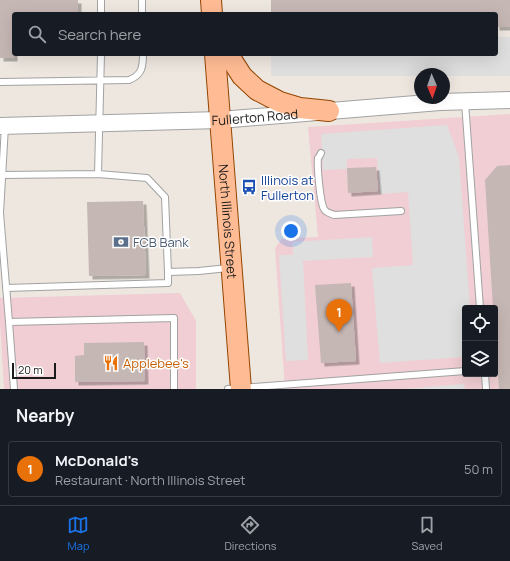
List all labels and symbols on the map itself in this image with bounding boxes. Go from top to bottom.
north arrow [414,68,450,104]
street label: Fullerton Road [211,105,299,129]
street label: North Illinois Street [215,163,241,280]
place label: Illinois at Fullerton [261,171,314,204]
bus stop icon: Illinois at Fullerton [240,178,258,196]
your location [281,221,301,241]
bank icon: FCB Bank [112,233,130,251]
place label: FCB Bank [133,233,189,251]
pin: 1 [326,299,352,332]
restaurant icon: Applebee's [102,354,120,372]
place label: Applebee's [123,354,189,372]
scale bar [12,361,56,380]

